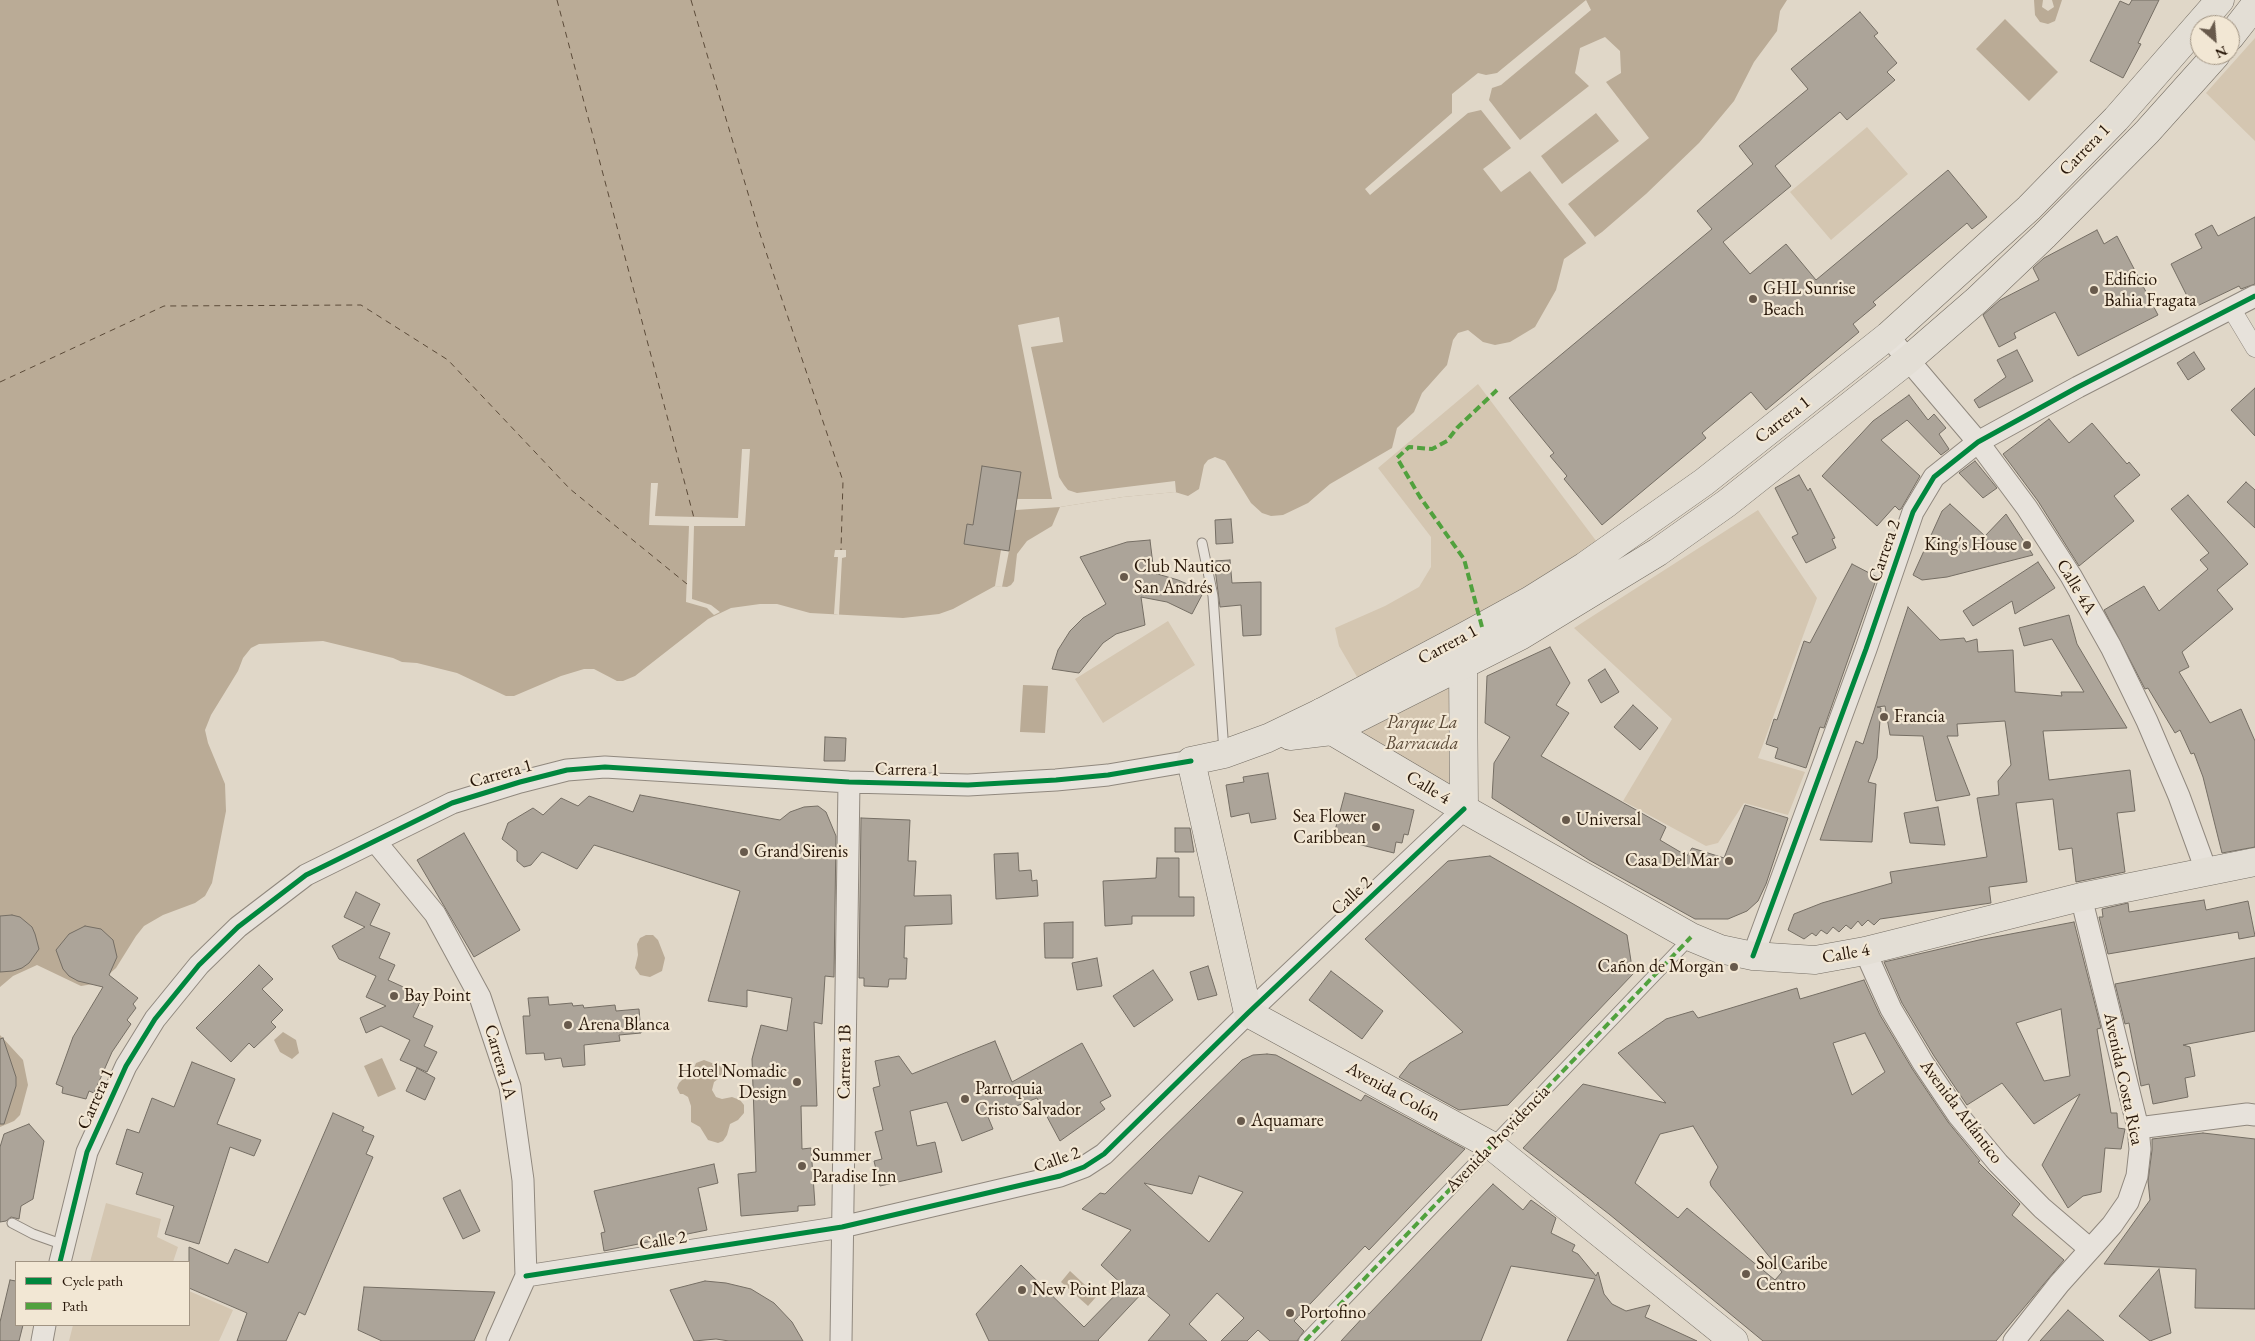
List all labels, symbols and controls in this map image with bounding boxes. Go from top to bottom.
north arrow [2190,15,2240,65]
text: N [2212,42,2230,63]
street label: Carrera 1 [2055,119,2115,181]
place label: Edificio Bahia Fragata [2104,269,2196,312]
place label: GHL Sunrise Beach [1763,278,1855,320]
marker: Edificio Bahia Fragata [2088,284,2100,296]
marker: GHL Sunrise Beach [1747,293,1759,305]
street label: Carrera 1 [1751,392,1815,448]
street label: Carrera 2 [1864,517,1906,585]
place label: King's House [1924,534,2017,556]
marker: King's House [2021,539,2033,551]
place label: Club Nautico San Andrés [1134,556,1230,598]
street label: Calle 4A [2051,556,2101,618]
marker: Club Nautico San Andrés [1118,571,1130,583]
street label: Carrera 1 [1414,620,1482,670]
place label: Francia [1894,706,1945,728]
marker: Francia [1878,711,1890,723]
park label: Parque La Barracuda [1385,712,1459,754]
street label: Carrera 1 [467,755,535,793]
street label: Carrera 1 [875,759,939,781]
street label: Calle 4 [1402,766,1454,810]
place label: Sea Flower Caribbean [1293,806,1366,849]
place label: Universal [1576,809,1641,831]
marker: Universal [1560,814,1572,826]
marker: Sea Flower Caribbean [1370,821,1382,833]
place label: Grand Sirenis [754,841,848,863]
marker: Grand Sirenis [738,846,750,858]
place label: Casa Del Mar [1625,850,1719,872]
marker: Casa Del Mar [1723,855,1735,867]
street label: Calle 2 [1327,872,1377,920]
street label: Calle 4 [1821,939,1871,969]
place label: Cañon de Morgan [1597,956,1724,978]
marker: Cañon de Morgan [1728,961,1740,973]
place label: Bay Point [404,985,471,1007]
marker: Bay Point [388,990,400,1002]
street label: Avenida Costa Rica [2098,1011,2148,1147]
place label: Arena Blanca [578,1014,670,1036]
marker: Arena Blanca [562,1019,574,1031]
street label: Carrera 1A [479,1022,521,1102]
street label: Carrera 1B [834,1024,856,1100]
street label: Avenida Atlántico [1915,1056,2007,1168]
street label: Avenida Colón [1342,1057,1444,1127]
place label: Hotel Nomadic Design [678,1061,787,1104]
street label: Carrera 1 [73,1065,119,1133]
marker: Hotel Nomadic Design [791,1076,803,1088]
place label: Parroquia Cristo Salvador [975,1078,1081,1120]
street label: Avenida Providencia [1441,1081,1555,1197]
marker: Parroquia Cristo Salvador [959,1093,971,1105]
place label: Aquamare [1251,1110,1324,1132]
marker: Aquamare [1235,1115,1247,1127]
street label: Calle 2 [1031,1142,1083,1178]
place label: Summer Paradise Inn [812,1145,896,1188]
marker: Summer Paradise Inn [796,1160,808,1172]
street label: Calle 2 [638,1227,688,1255]
place label: Sol Caribe Centro [1756,1253,1828,1296]
legend [15,1261,190,1326]
marker: Sol Caribe Centro [1740,1268,1752,1280]
text: Cycle path [62,1271,123,1290]
place label: New Point Plaza [1032,1279,1145,1301]
marker: New Point Plaza [1016,1284,1028,1296]
text: Path [62,1296,88,1315]
place label: Portofino [1300,1302,1366,1324]
marker: Portofino [1284,1307,1296,1319]

